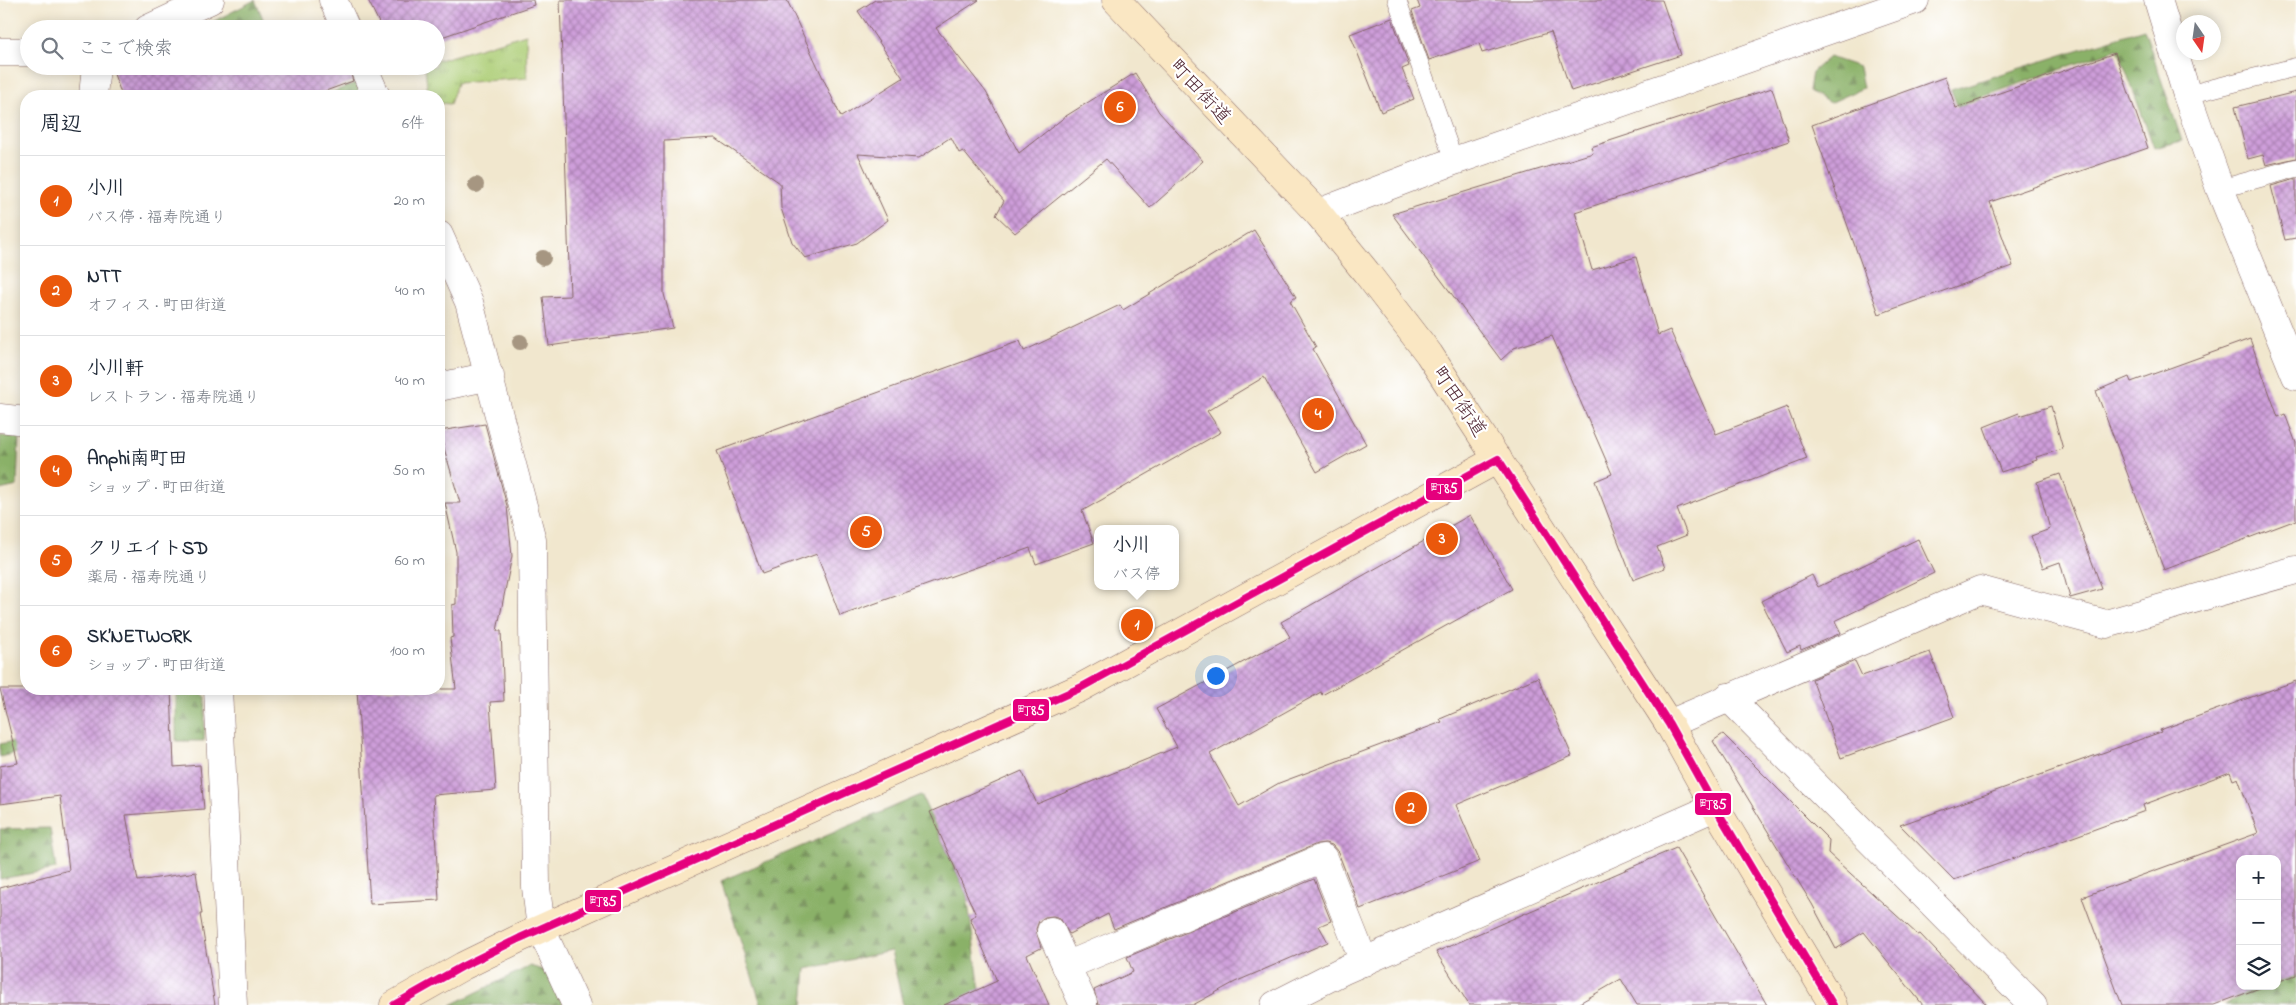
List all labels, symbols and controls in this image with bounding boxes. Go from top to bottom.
north arrow [2176,15,2221,60]
search box [20,20,445,75]
icon: search [38,34,66,62]
text: ここで検索 [78,36,173,63]
street label: 町田街道 [1161,54,1237,132]
pin: 6 [1104,88,1136,126]
text: 周辺 [40,110,82,140]
text: 6件 [402,112,425,136]
text: 小川 [87,176,125,203]
text: 1 [53,189,59,213]
text: 20 m [394,189,425,213]
text: バス停 · 福寿院通り [87,206,226,230]
text: NTT [87,264,122,291]
text: 2 [52,279,60,303]
text: 40 m [395,279,425,303]
text: オフィス · 町田街道 [87,294,226,318]
text: 小川軒 [87,356,144,383]
street label: 町田街道 [1424,361,1492,444]
text: 3 [53,369,59,393]
text: 40 m [395,369,425,393]
text: レストラン · 福寿院通り [87,386,260,410]
pin: 4 [1302,395,1334,433]
text: Anphi南町田 [87,446,187,473]
text: 4 [53,459,59,483]
text: 50 m [393,459,425,483]
text: ショップ · 町田街道 [87,476,226,500]
line badge: 町85 [1425,477,1463,501]
text: 町85 [1430,479,1458,500]
pin: 5 [850,513,882,551]
pin: 3 [1426,520,1458,558]
popup [1094,525,1179,590]
text: 小川 [1112,533,1151,560]
text: クリエイトSD [87,536,208,563]
text: 5 [51,549,61,573]
text: 60 m [395,549,425,573]
text: バス停 [1112,563,1161,587]
text: 薬局 · 福寿院通り [87,566,210,590]
pin: 1 [1121,606,1153,644]
text: SK’NETWORK [87,624,191,651]
text: 6 [52,639,60,663]
text: 100 m [390,639,425,663]
text: ショップ · 町田街道 [87,654,226,678]
your location [1203,663,1229,689]
line badge: 町85 [1012,698,1050,722]
text: 町85 [1017,701,1045,722]
pin: 2 [1395,789,1427,827]
line badge: 町85 [1694,792,1732,816]
text: 町85 [1699,795,1727,816]
map controls [2236,855,2281,990]
button: + [2236,855,2281,900]
line badge: 町85 [584,889,622,913]
text: 町85 [589,892,617,913]
button: − [2236,900,2281,945]
button: layers [2236,945,2281,990]

